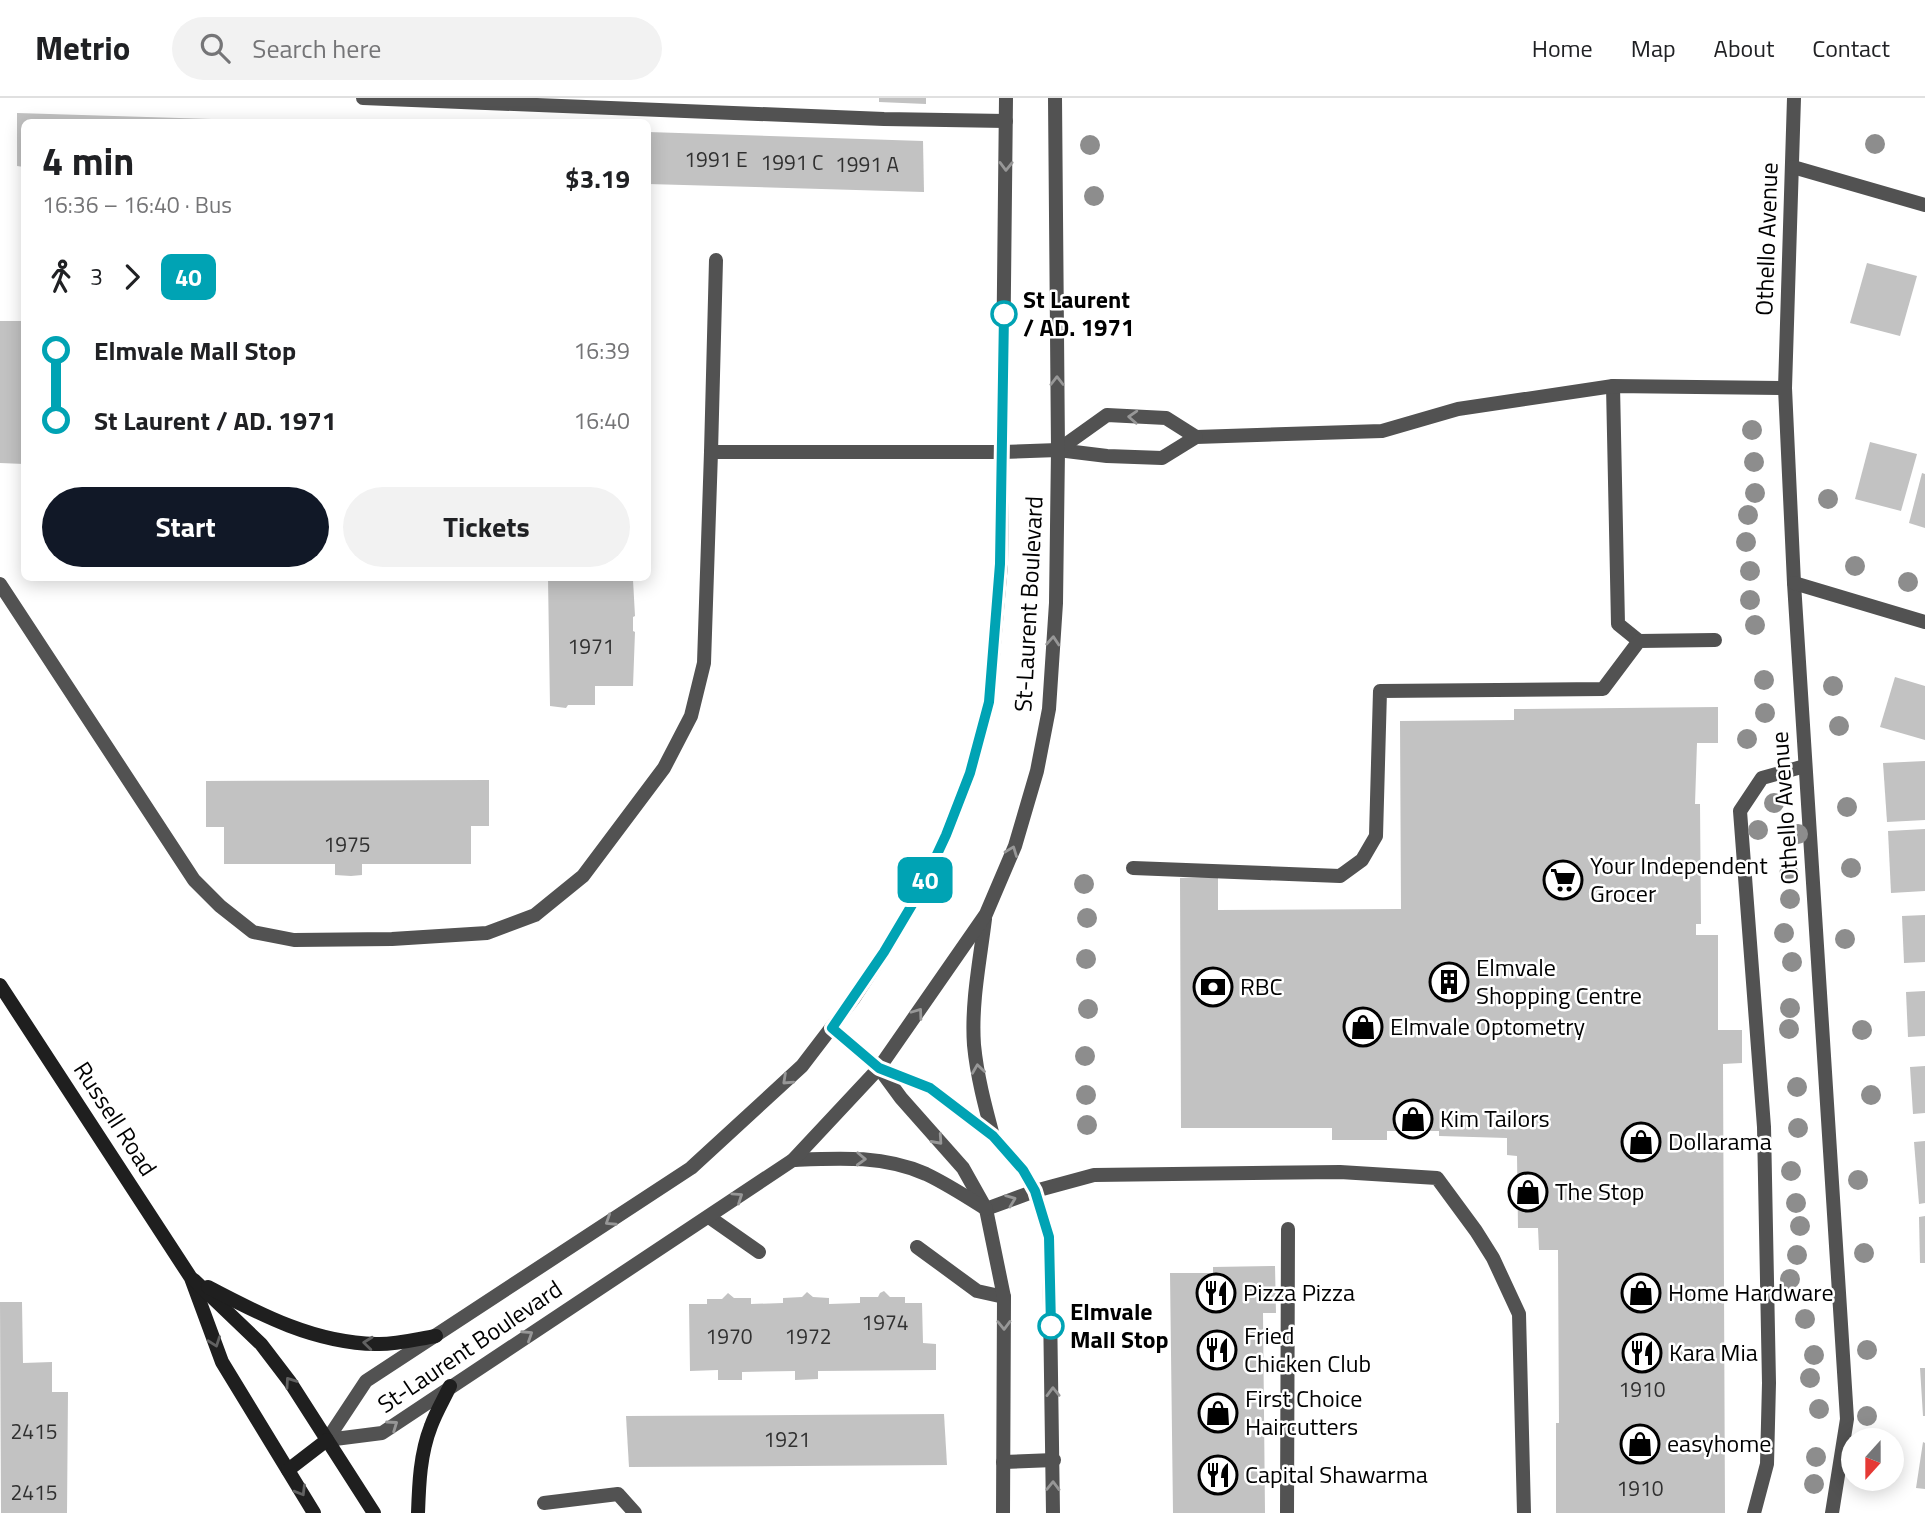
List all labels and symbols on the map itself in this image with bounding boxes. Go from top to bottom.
house number: 1991 E [684,143,748,175]
house number: 1991 C [760,146,824,178]
house number: 1991 A [835,148,900,180]
one-way arrow [998,161,1013,172]
street label: Othello Avenue [1745,162,1787,316]
place label: St Laurent / AD. 1971 [1023,281,1134,345]
marker: St Laurent / AD. 1971 [991,301,1017,327]
one-way arrow [1049,376,1065,386]
one-way arrow [1127,409,1138,424]
street label: St-Laurent Boulevard [1004,495,1052,713]
house number: 1971 [567,630,615,662]
one-way arrow [1045,635,1060,646]
street label: Othello Avenue [1761,730,1807,886]
house number: 1975 [323,828,371,860]
one-way arrow [1004,845,1018,857]
place label: Your Independent Grocer [1590,847,1768,911]
line badge: 40 [894,857,956,903]
supermarket icon: Your Independent Grocer [1542,859,1584,901]
place label: Elmvale Shopping Centre [1476,949,1642,1013]
building icon: Elmvale Shopping Centre [1428,961,1470,1003]
bank icon: RBC [1192,966,1234,1008]
place label: RBC [1240,968,1283,1004]
shop icon: Elmvale Optometry [1342,1006,1384,1048]
one-way arrow [910,1008,923,1020]
place label: Elmvale Optometry [1390,1008,1585,1044]
street label: Russell Road [65,1054,166,1183]
one-way arrow [970,1063,985,1075]
one-way arrow [782,1071,795,1084]
shop icon: Kim Tailors [1392,1098,1434,1140]
place label: Kim Tailors [1440,1100,1550,1136]
shop icon: Dollarama [1620,1121,1662,1163]
place label: Dollarama [1668,1123,1772,1159]
one-way arrow [930,1131,942,1144]
one-way arrow [856,1152,867,1167]
shop icon: The Stop [1507,1171,1549,1213]
place label: The Stop [1555,1173,1644,1209]
one-way arrow [730,1193,743,1205]
one-way arrow [1004,1194,1016,1208]
one-way arrow [605,1213,618,1225]
street label: St-Laurent Boulevard [370,1271,569,1421]
restaurant icon: Pizza Pizza [1195,1272,1237,1314]
shop icon: Home Hardware [1620,1272,1662,1314]
place label: Pizza Pizza [1243,1274,1355,1310]
place label: Home Hardware [1668,1274,1834,1310]
place label: Elmvale Mall Stop [1070,1293,1169,1357]
house number: 1974 [861,1306,909,1338]
marker: Elmvale Mall Stop [1038,1313,1064,1339]
place label: Fried Chicken Club [1244,1317,1371,1381]
house number: 1970 [705,1320,753,1352]
house number: 1972 [784,1320,832,1352]
one-way arrow [996,1320,1012,1330]
restaurant icon: Fried Chicken Club [1196,1329,1238,1371]
one-way arrow [520,1331,533,1344]
restaurant icon: Kara Mia [1621,1332,1663,1374]
place label: Kara Mia [1669,1334,1758,1370]
one-way arrow [206,1335,220,1347]
one-way arrow [362,1336,373,1351]
house number: 1910 [1618,1373,1666,1405]
one-way arrow [286,1377,298,1390]
place label: First Choice Haircutters [1245,1380,1362,1444]
one-way arrow [1045,1386,1060,1397]
shop icon: First Choice Haircutters [1197,1392,1239,1434]
house number: 2415 [10,1415,58,1447]
one-way arrow [385,1421,398,1434]
house number: 1921 [763,1423,811,1455]
shop icon: easyhome [1619,1423,1661,1465]
place label: easyhome [1667,1425,1771,1461]
north arrow [1841,1428,1904,1491]
restaurant icon: Capital Shawarma [1197,1454,1239,1496]
place label: Capital Shawarma [1245,1456,1428,1492]
house number: 1910 [1616,1472,1664,1504]
house number: 2415 [10,1476,58,1508]
one-way arrow [1046,1481,1061,1492]
one-way arrow [292,1484,305,1497]

